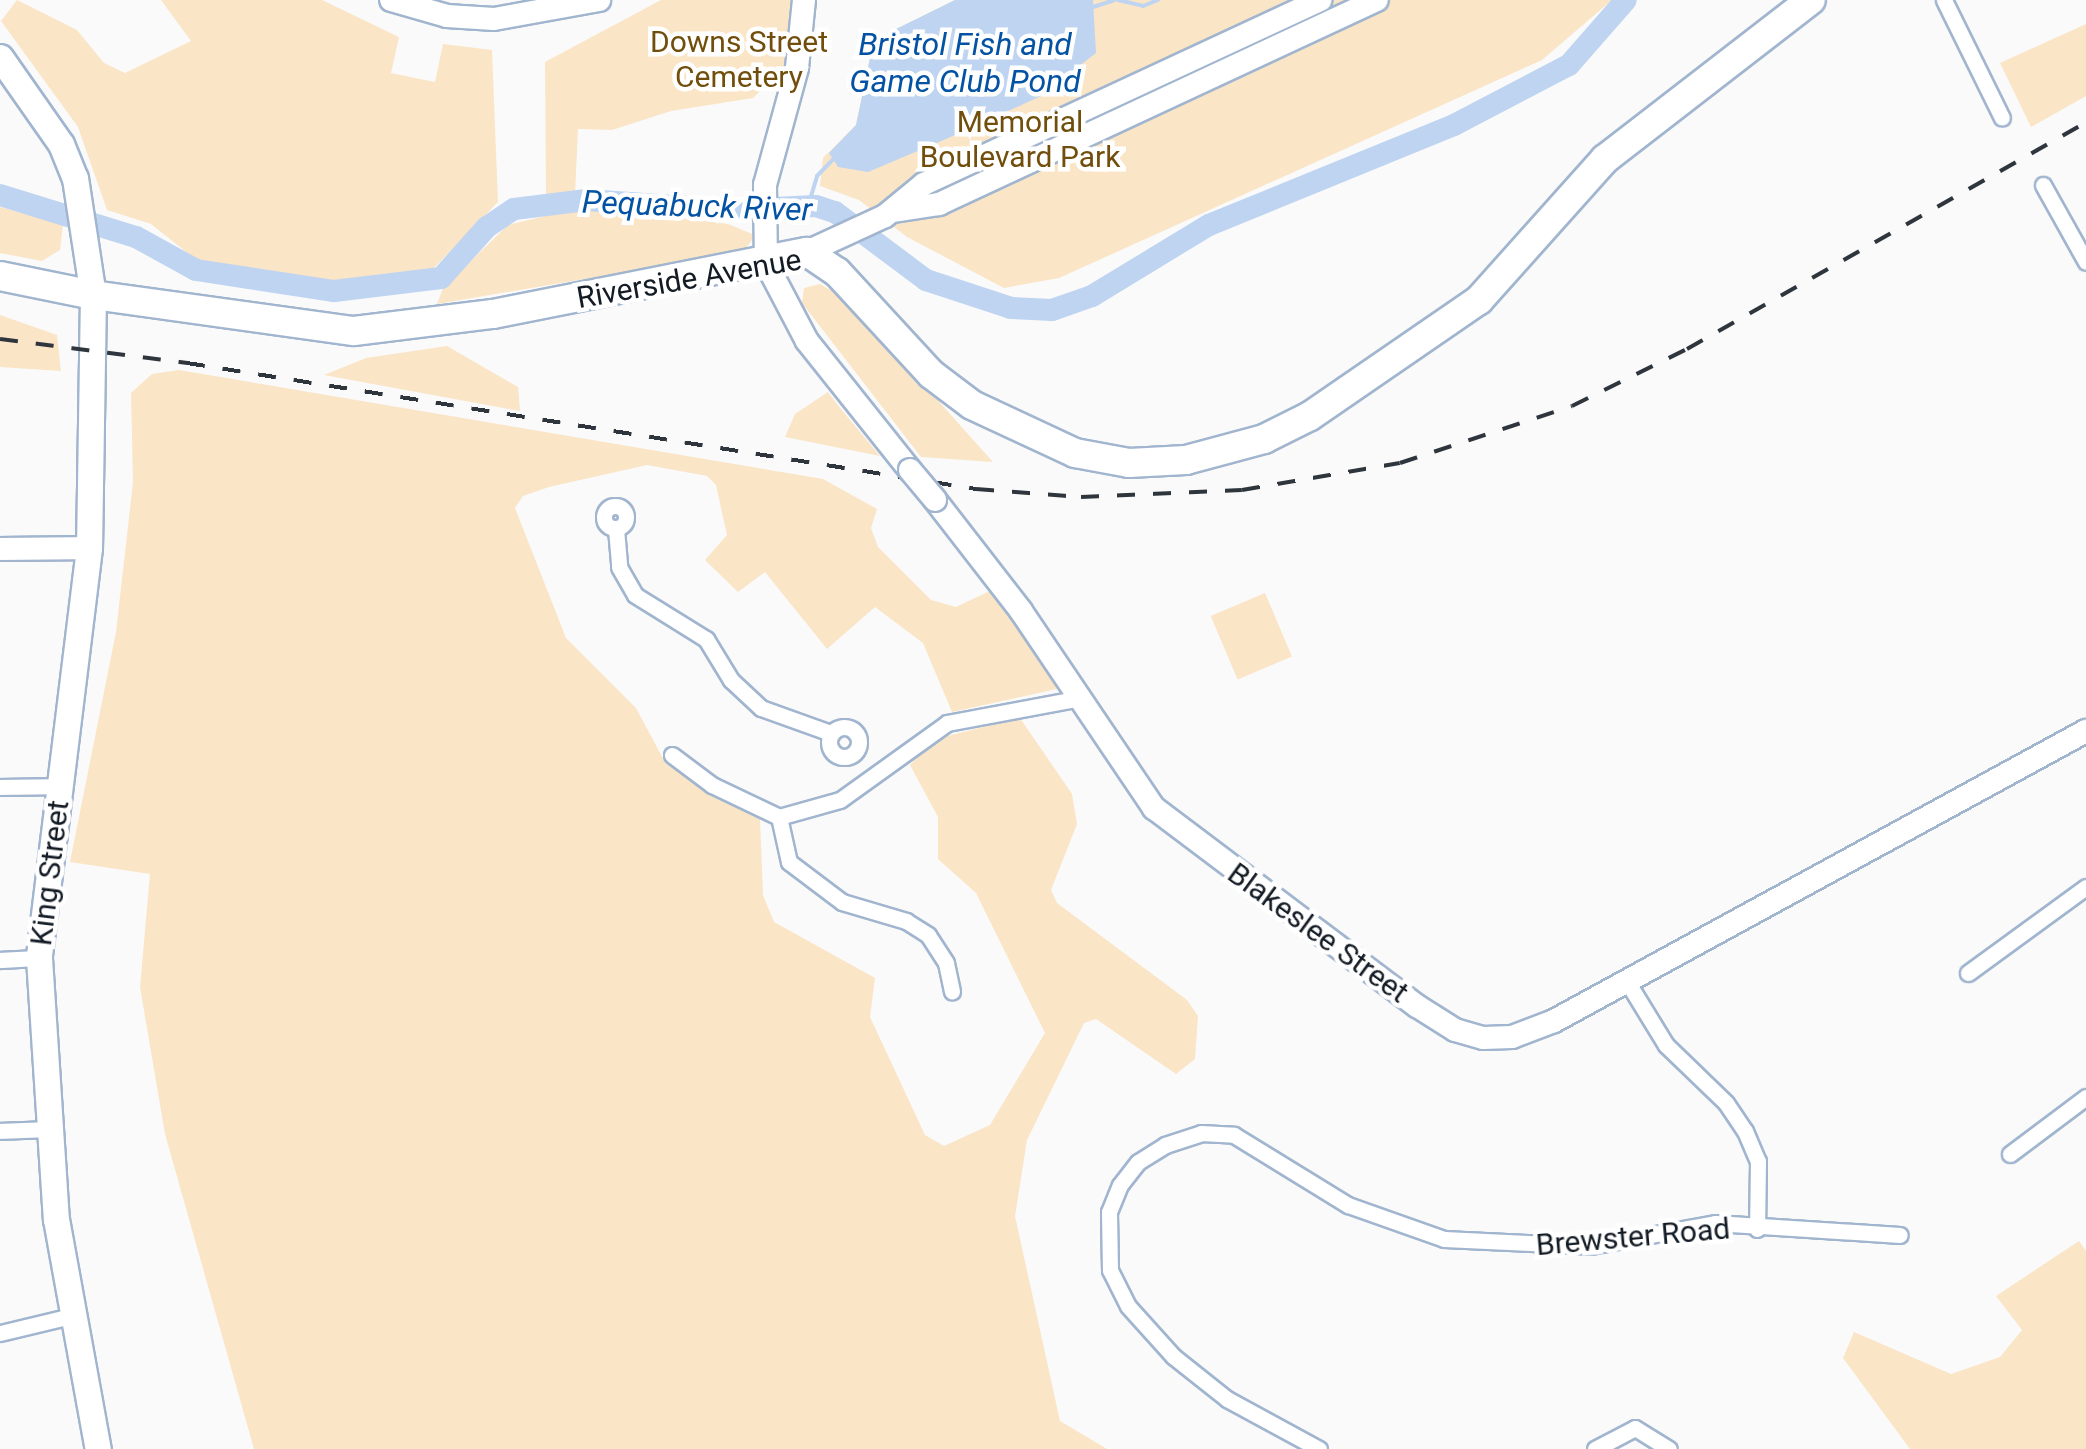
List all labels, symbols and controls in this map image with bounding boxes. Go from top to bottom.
park label: Downs Street Cemetery [650,24,828,94]
water label: Bristol Fish and Game Club Pond [849,26,1081,101]
park label: Memorial Boulevard Park [920,104,1120,174]
water label: Pequabuck River [581,183,813,229]
street label: Riverside Avenue [574,242,804,316]
street label: King Street [23,798,77,948]
street label: Blakeslee Street [1221,855,1415,1011]
street label: Brewster Road [1534,1211,1732,1263]

